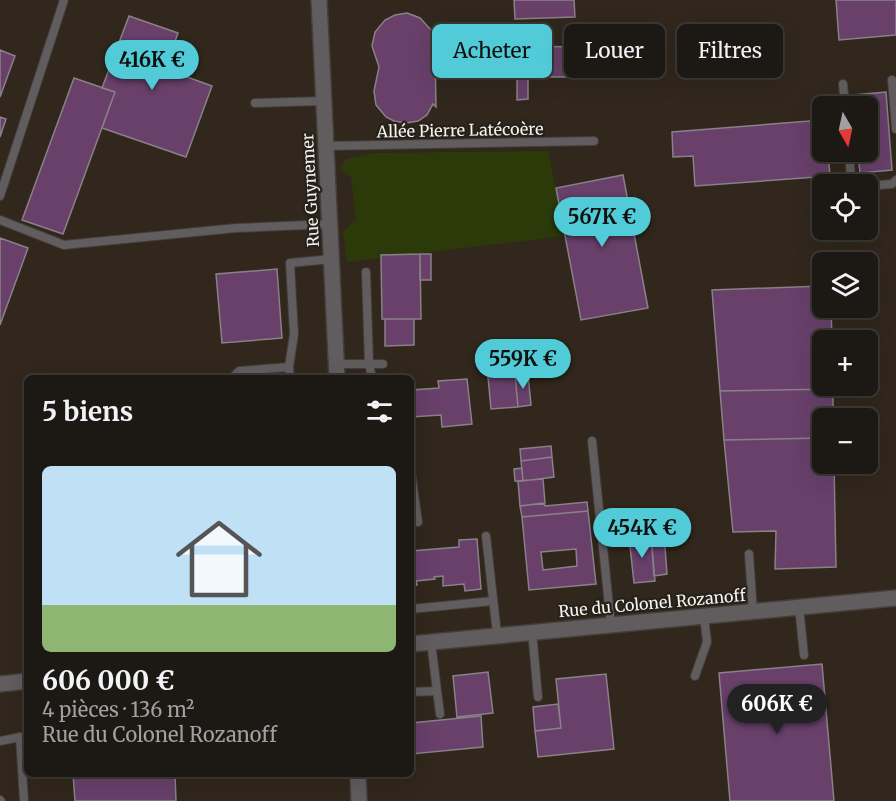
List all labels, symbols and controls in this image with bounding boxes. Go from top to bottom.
chip: Acheter [432,24,552,78]
chip: Louer [564,24,665,78]
chip: Filtres [677,24,783,78]
pin: 416K € [103,40,201,91]
text: 416K € [119,47,185,72]
north arrow [812,96,878,162]
map controls [812,96,878,474]
street label: Allée Pierre Latécoère [375,119,544,141]
street label: Rue Guynemer [297,133,323,247]
button: locate [812,174,878,240]
pin: 567K € [553,197,651,248]
text: 567K € [568,204,636,229]
button: layers [812,252,878,318]
button: + [812,330,878,396]
pin: 559K € [474,339,572,390]
text: 559K € [489,346,557,371]
text: 5 biens [42,395,133,428]
icon: filters [363,395,396,428]
button: − [812,408,878,474]
icon: home [165,505,273,613]
pin: 454K € [593,508,691,559]
text: 454K € [607,515,677,540]
street label: Rue du Colonel Rozanoff [558,585,747,621]
text: 606 000 € [42,664,175,697]
pin: 606K € [728,684,826,735]
text: 606K € [741,691,813,716]
text: 4 pièces · 136 m² [42,697,194,722]
text: Rue du Colonel Rozanoff [42,722,277,747]

